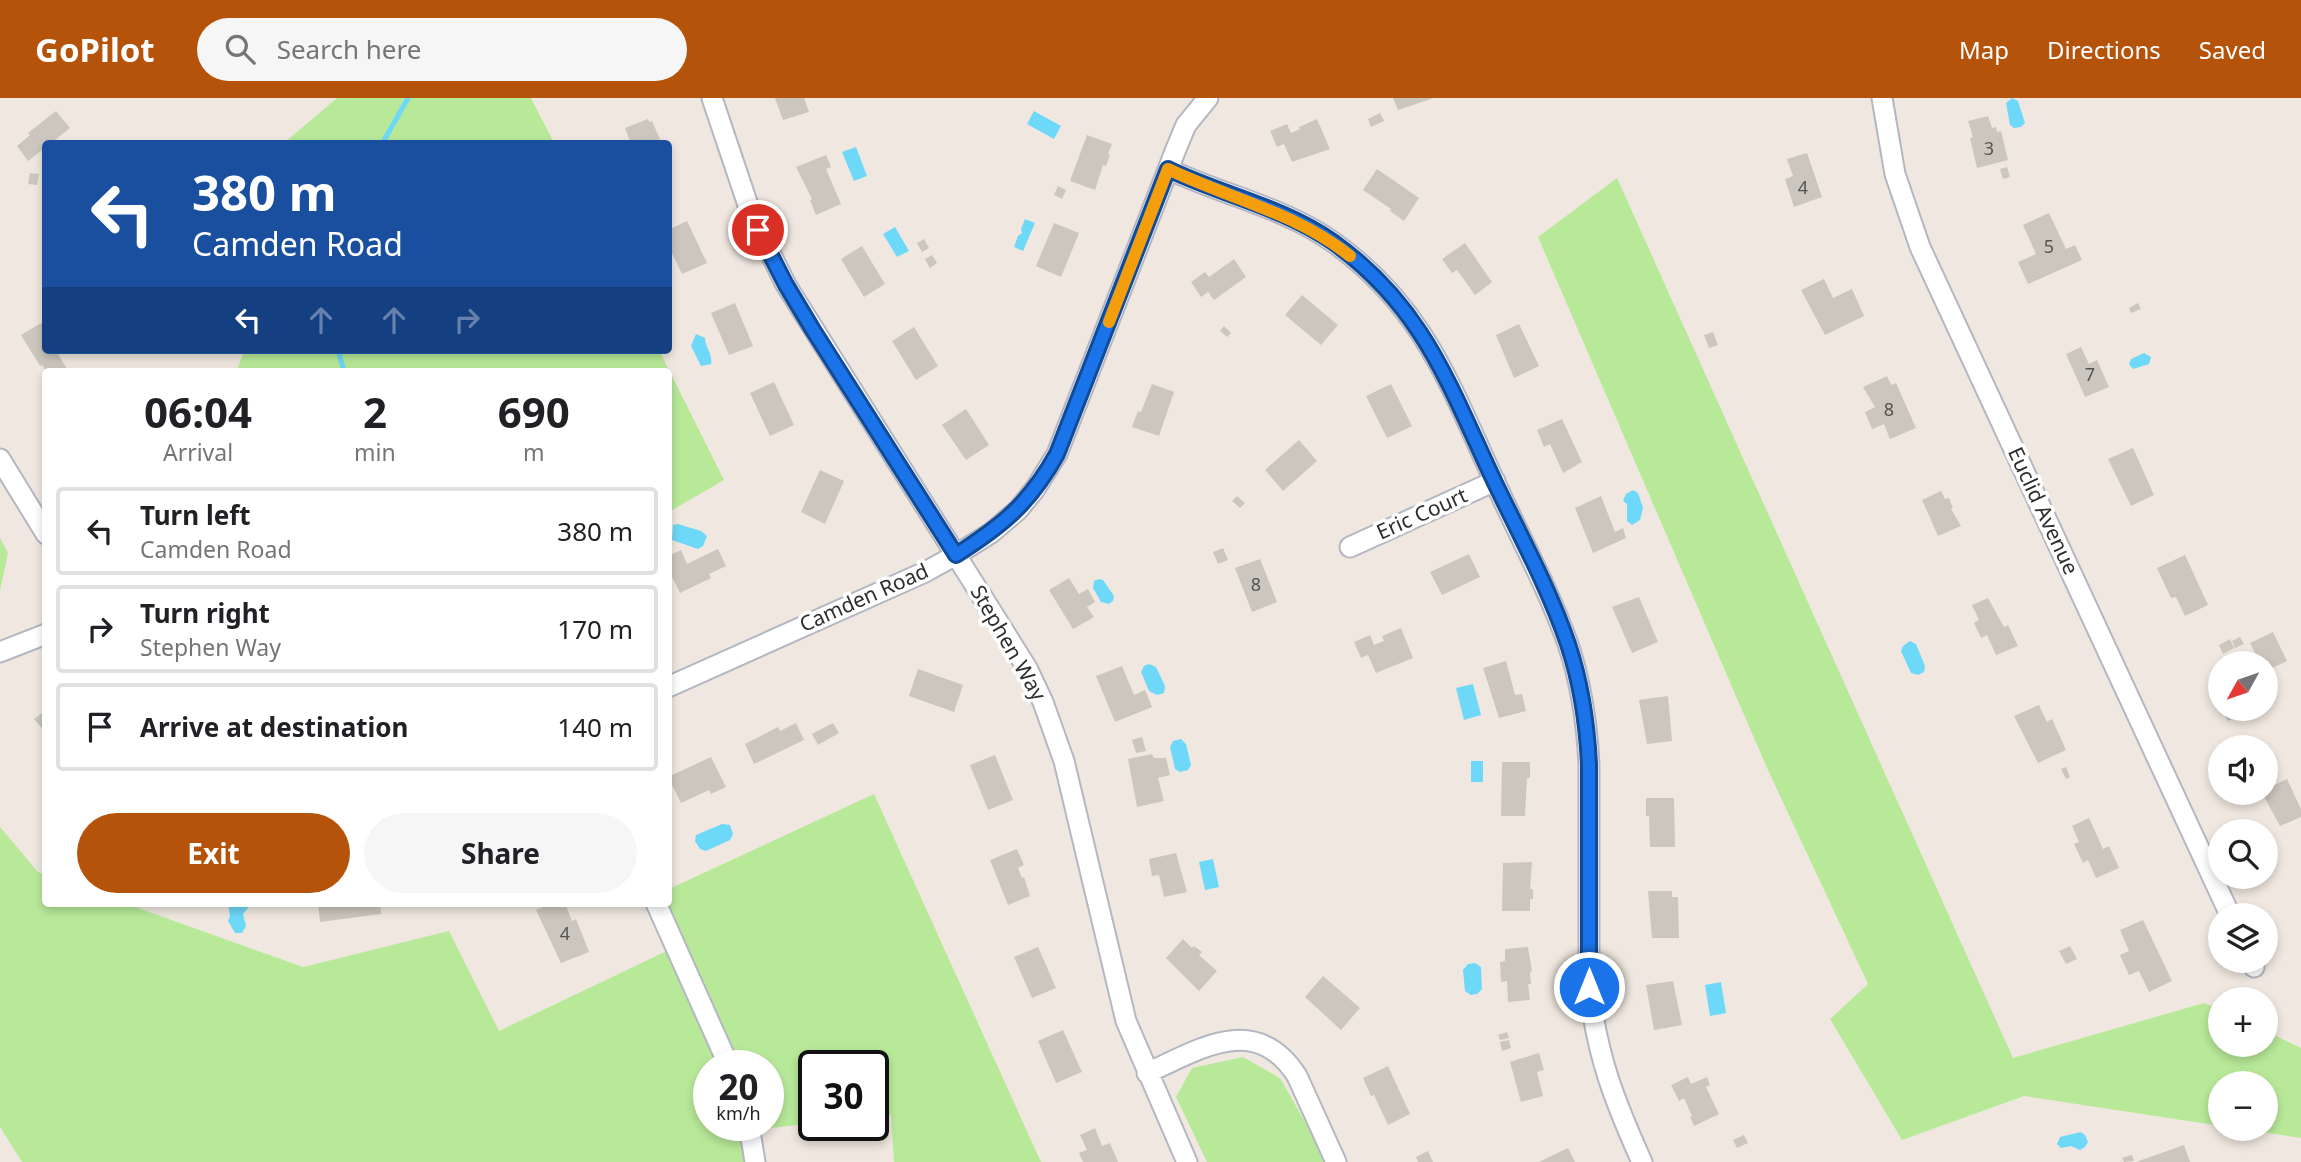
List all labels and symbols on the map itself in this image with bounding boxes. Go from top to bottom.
house number: 3 [1984,136,1994,160]
house number: 4 [1798,175,1808,199]
pin [728,200,788,260]
house number: 5 [2044,234,2054,258]
house number: 7 [2085,362,2095,386]
house number: 8 [1884,397,1894,421]
street label: Euclid Avenue [2002,442,2086,579]
street label: Eric Court [1372,480,1472,546]
street label: Camden Road [795,556,932,638]
house number: 8 [1251,572,1261,596]
street label: Stephen Way [965,580,1053,705]
north arrow [2208,651,2278,721]
house number: 4 [560,921,570,945]
position arrow [1552,950,1626,1024]
speed limit sign: 30 [798,1050,889,1141]

